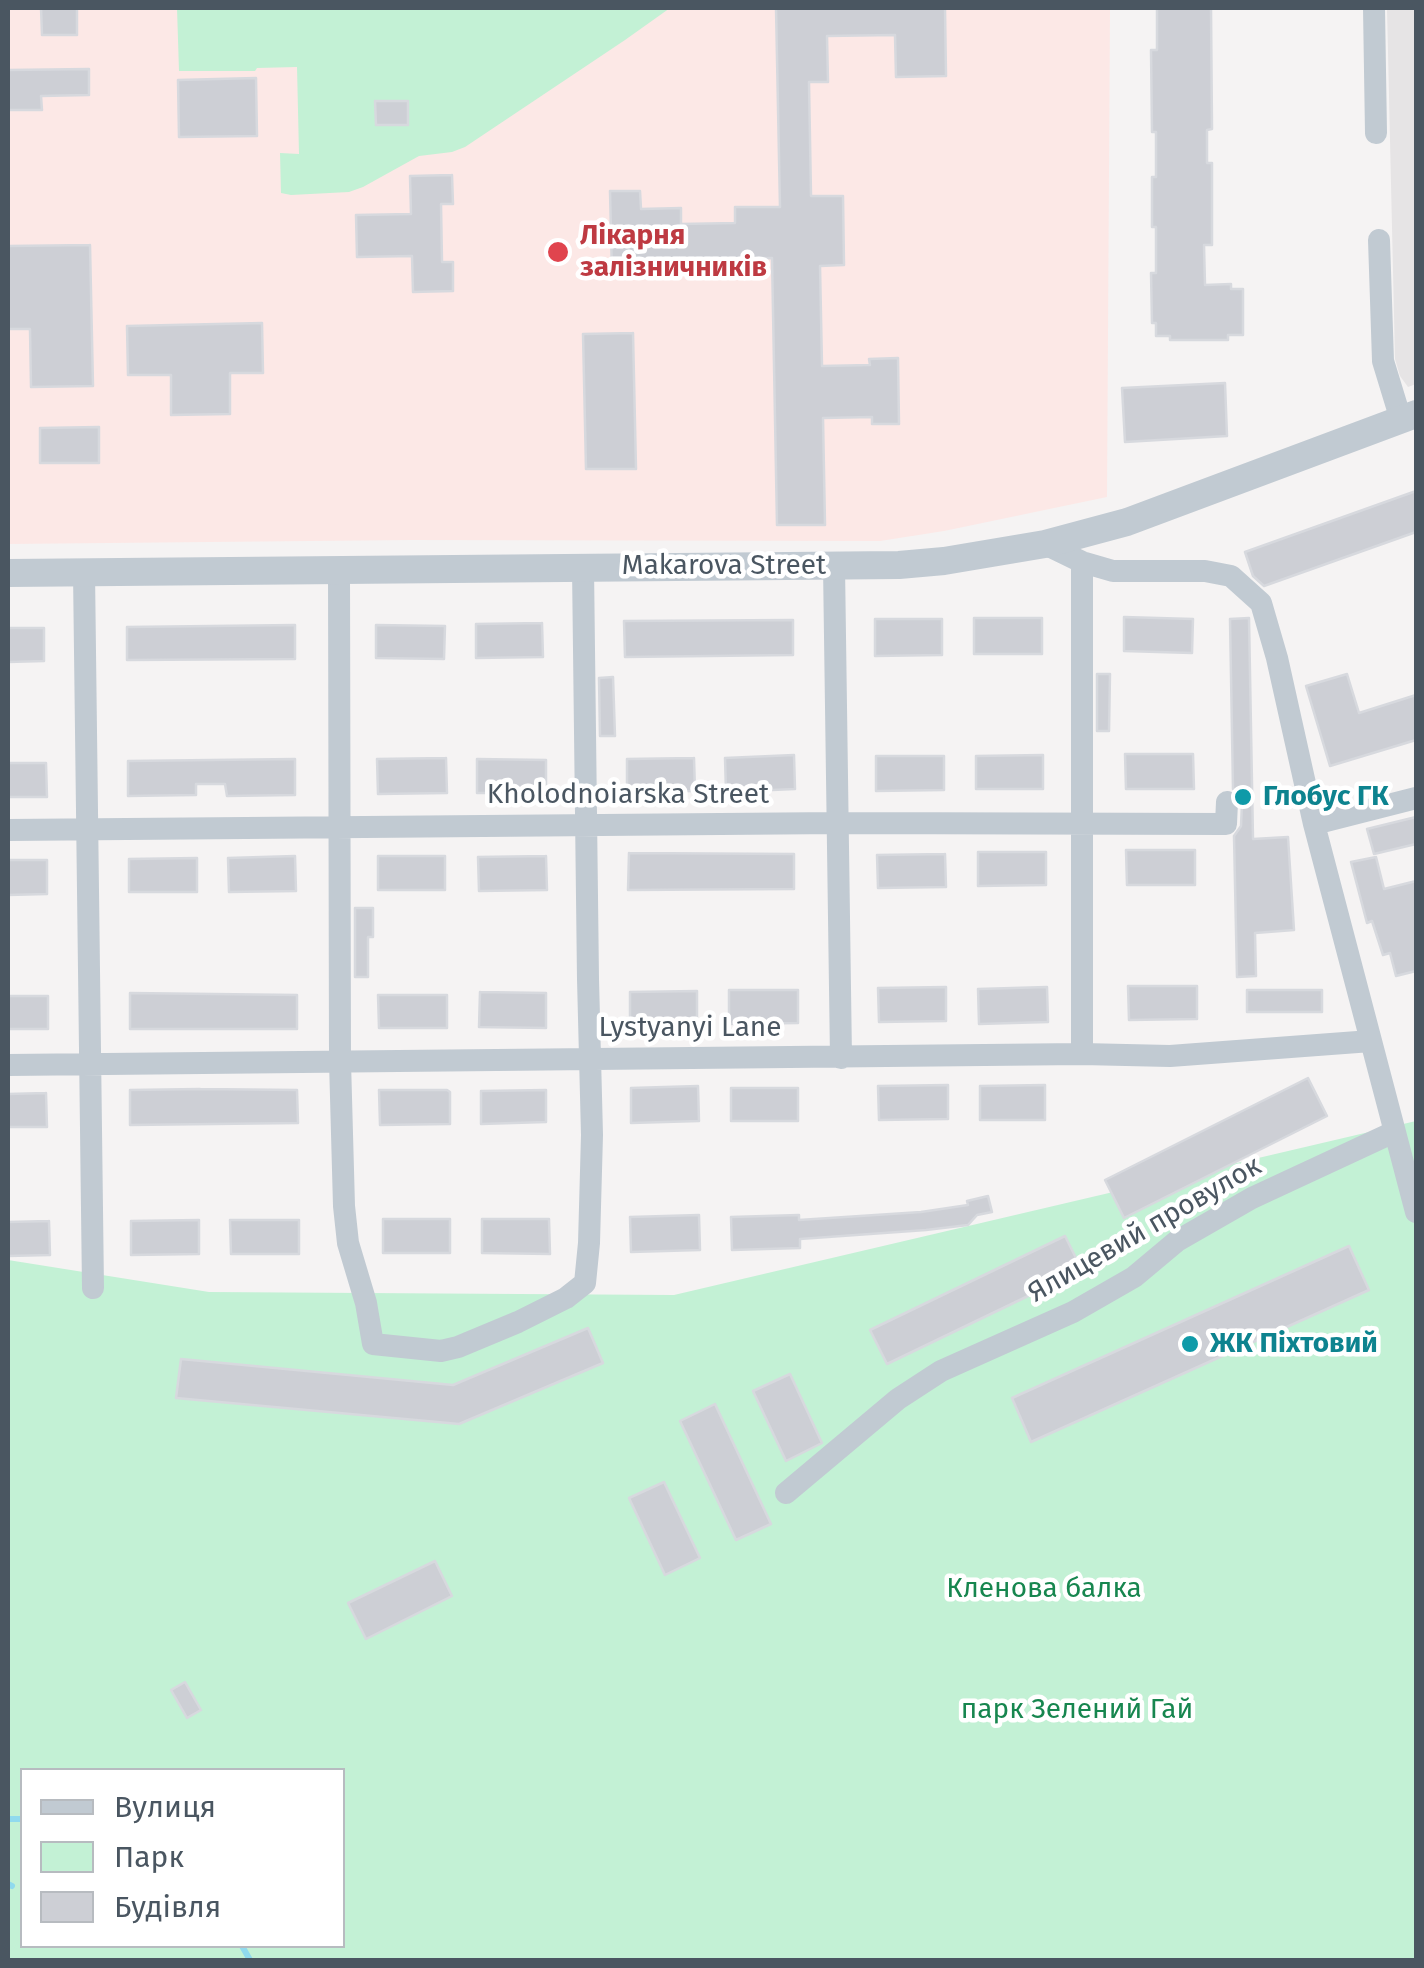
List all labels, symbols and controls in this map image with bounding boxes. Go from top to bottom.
place label: Лікарня залізничників [580,219,767,285]
marker: Лікарня залізничників [545,239,571,265]
street label: Makarova Street [622,549,826,583]
street label: Kholodnoiarska Street [487,778,769,812]
place label: Глобус ГК [1263,780,1389,814]
marker: Глобус ГК [1232,786,1254,808]
street label: Lystyanyi Lane [598,1011,782,1045]
street label: Ялицевий провулок [1023,1150,1267,1310]
place label: ЖК Піхтовий [1210,1327,1378,1361]
marker: ЖК Піхтовий [1179,1333,1201,1355]
park label: Кленова балка [946,1572,1142,1606]
park label: парк Зелений Гай [961,1693,1193,1727]
legend [20,1768,345,1948]
text: Вулиця [114,1789,216,1825]
text: Парк [114,1839,184,1875]
text: Будівля [114,1889,221,1925]

